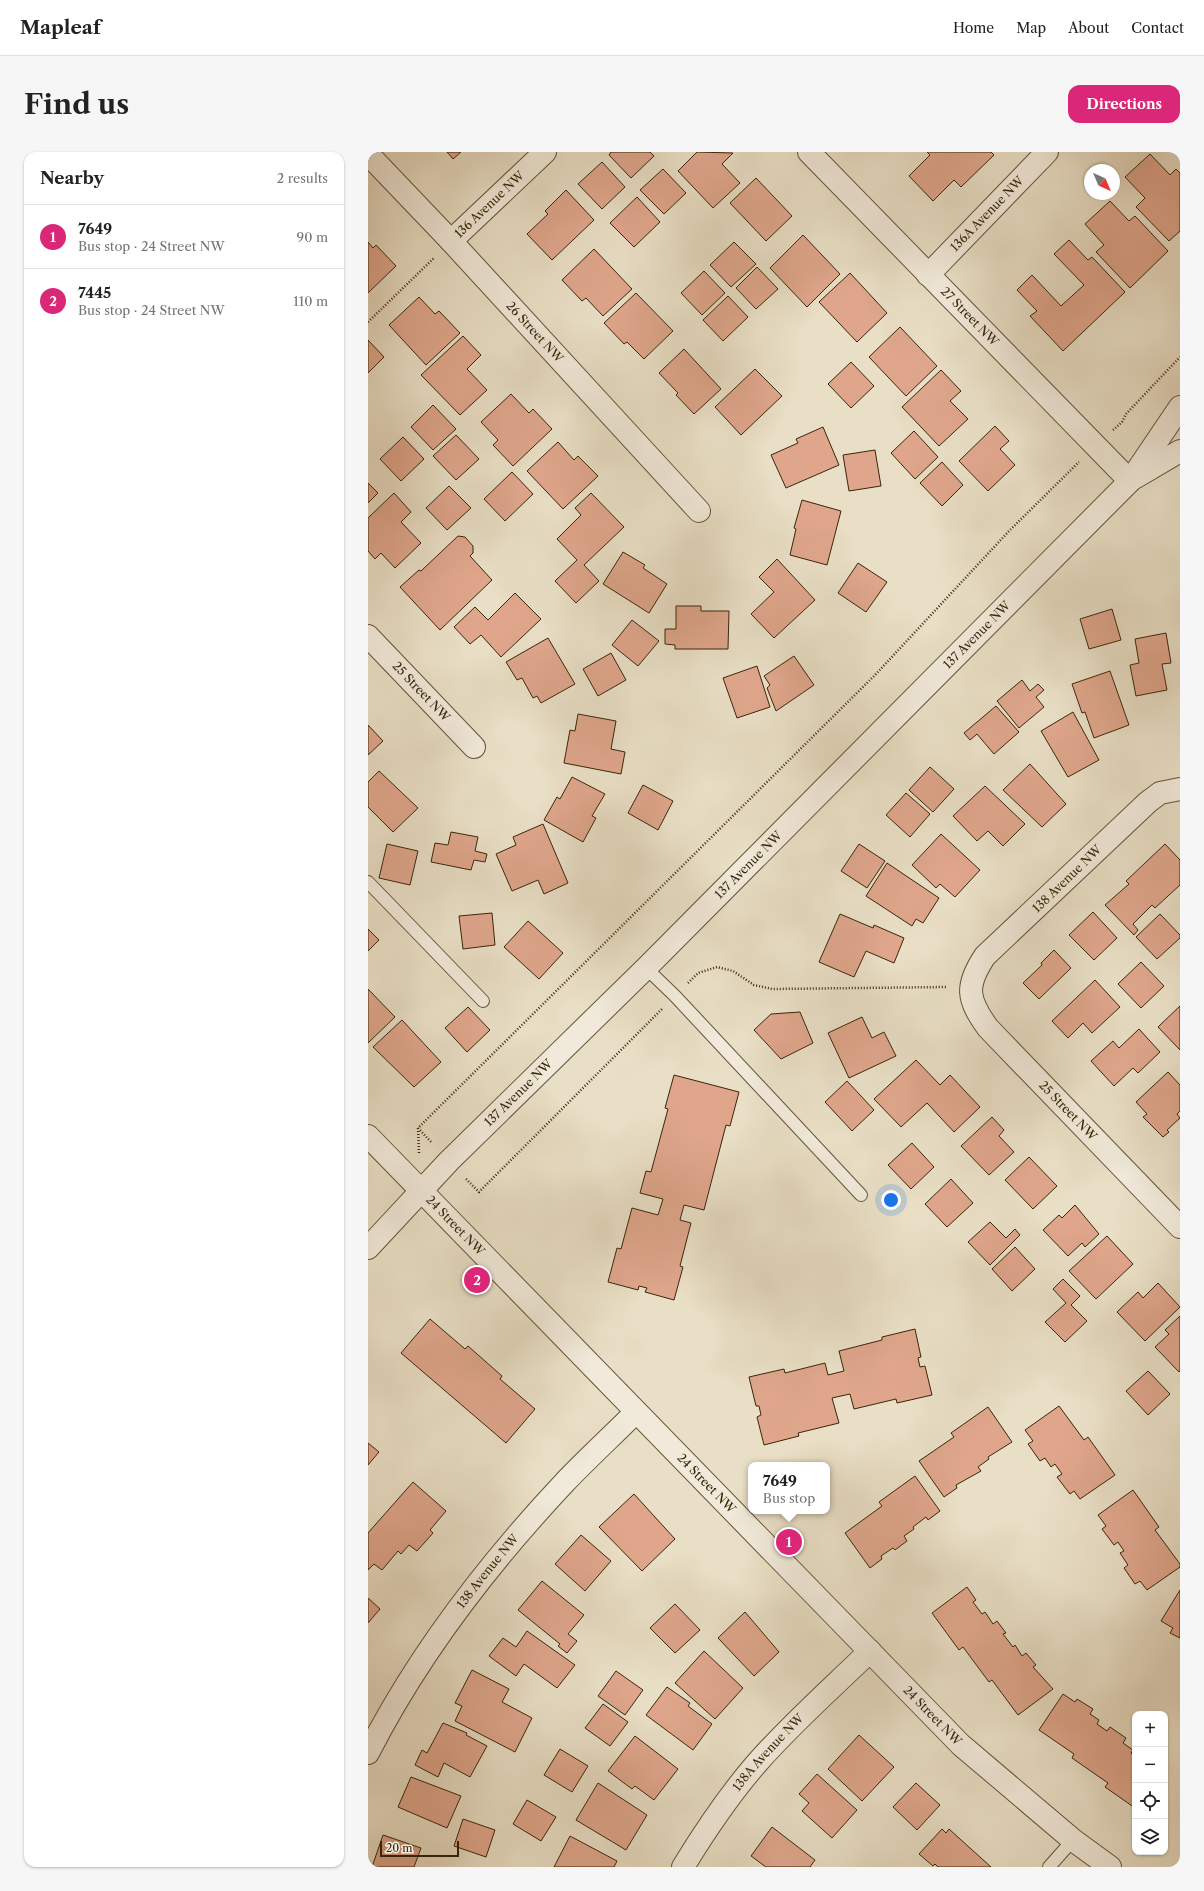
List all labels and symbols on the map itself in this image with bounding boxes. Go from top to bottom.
north arrow [1084,164,1120,200]
street label: 136 Avenue NW [451,167,528,241]
street label: 136A Avenue NW [947,172,1027,254]
street label: 27 Street NW [938,284,1003,349]
street label: 26 Street NW [503,298,567,366]
street label: 137 Avenue NW [940,597,1014,672]
street label: 25 Street NW [390,658,454,725]
street label: 137 Avenue NW [711,827,785,902]
street label: 138 Avenue NW [1029,841,1105,915]
street label: 137 Avenue NW [481,1055,556,1129]
street label: 25 Street NW [1036,1077,1101,1144]
your location [881,1190,901,1210]
street label: 24 Street NW [423,1192,489,1259]
pin: 2 [464,1265,490,1295]
street label: 24 Street NW [674,1450,740,1517]
pin: 1 [776,1527,802,1557]
street label: 138 Avenue NW [453,1530,522,1611]
street label: 24 Street NW [900,1682,966,1749]
street label: 138A Avenue NW [729,1710,807,1794]
scale bar [380,1839,459,1858]

